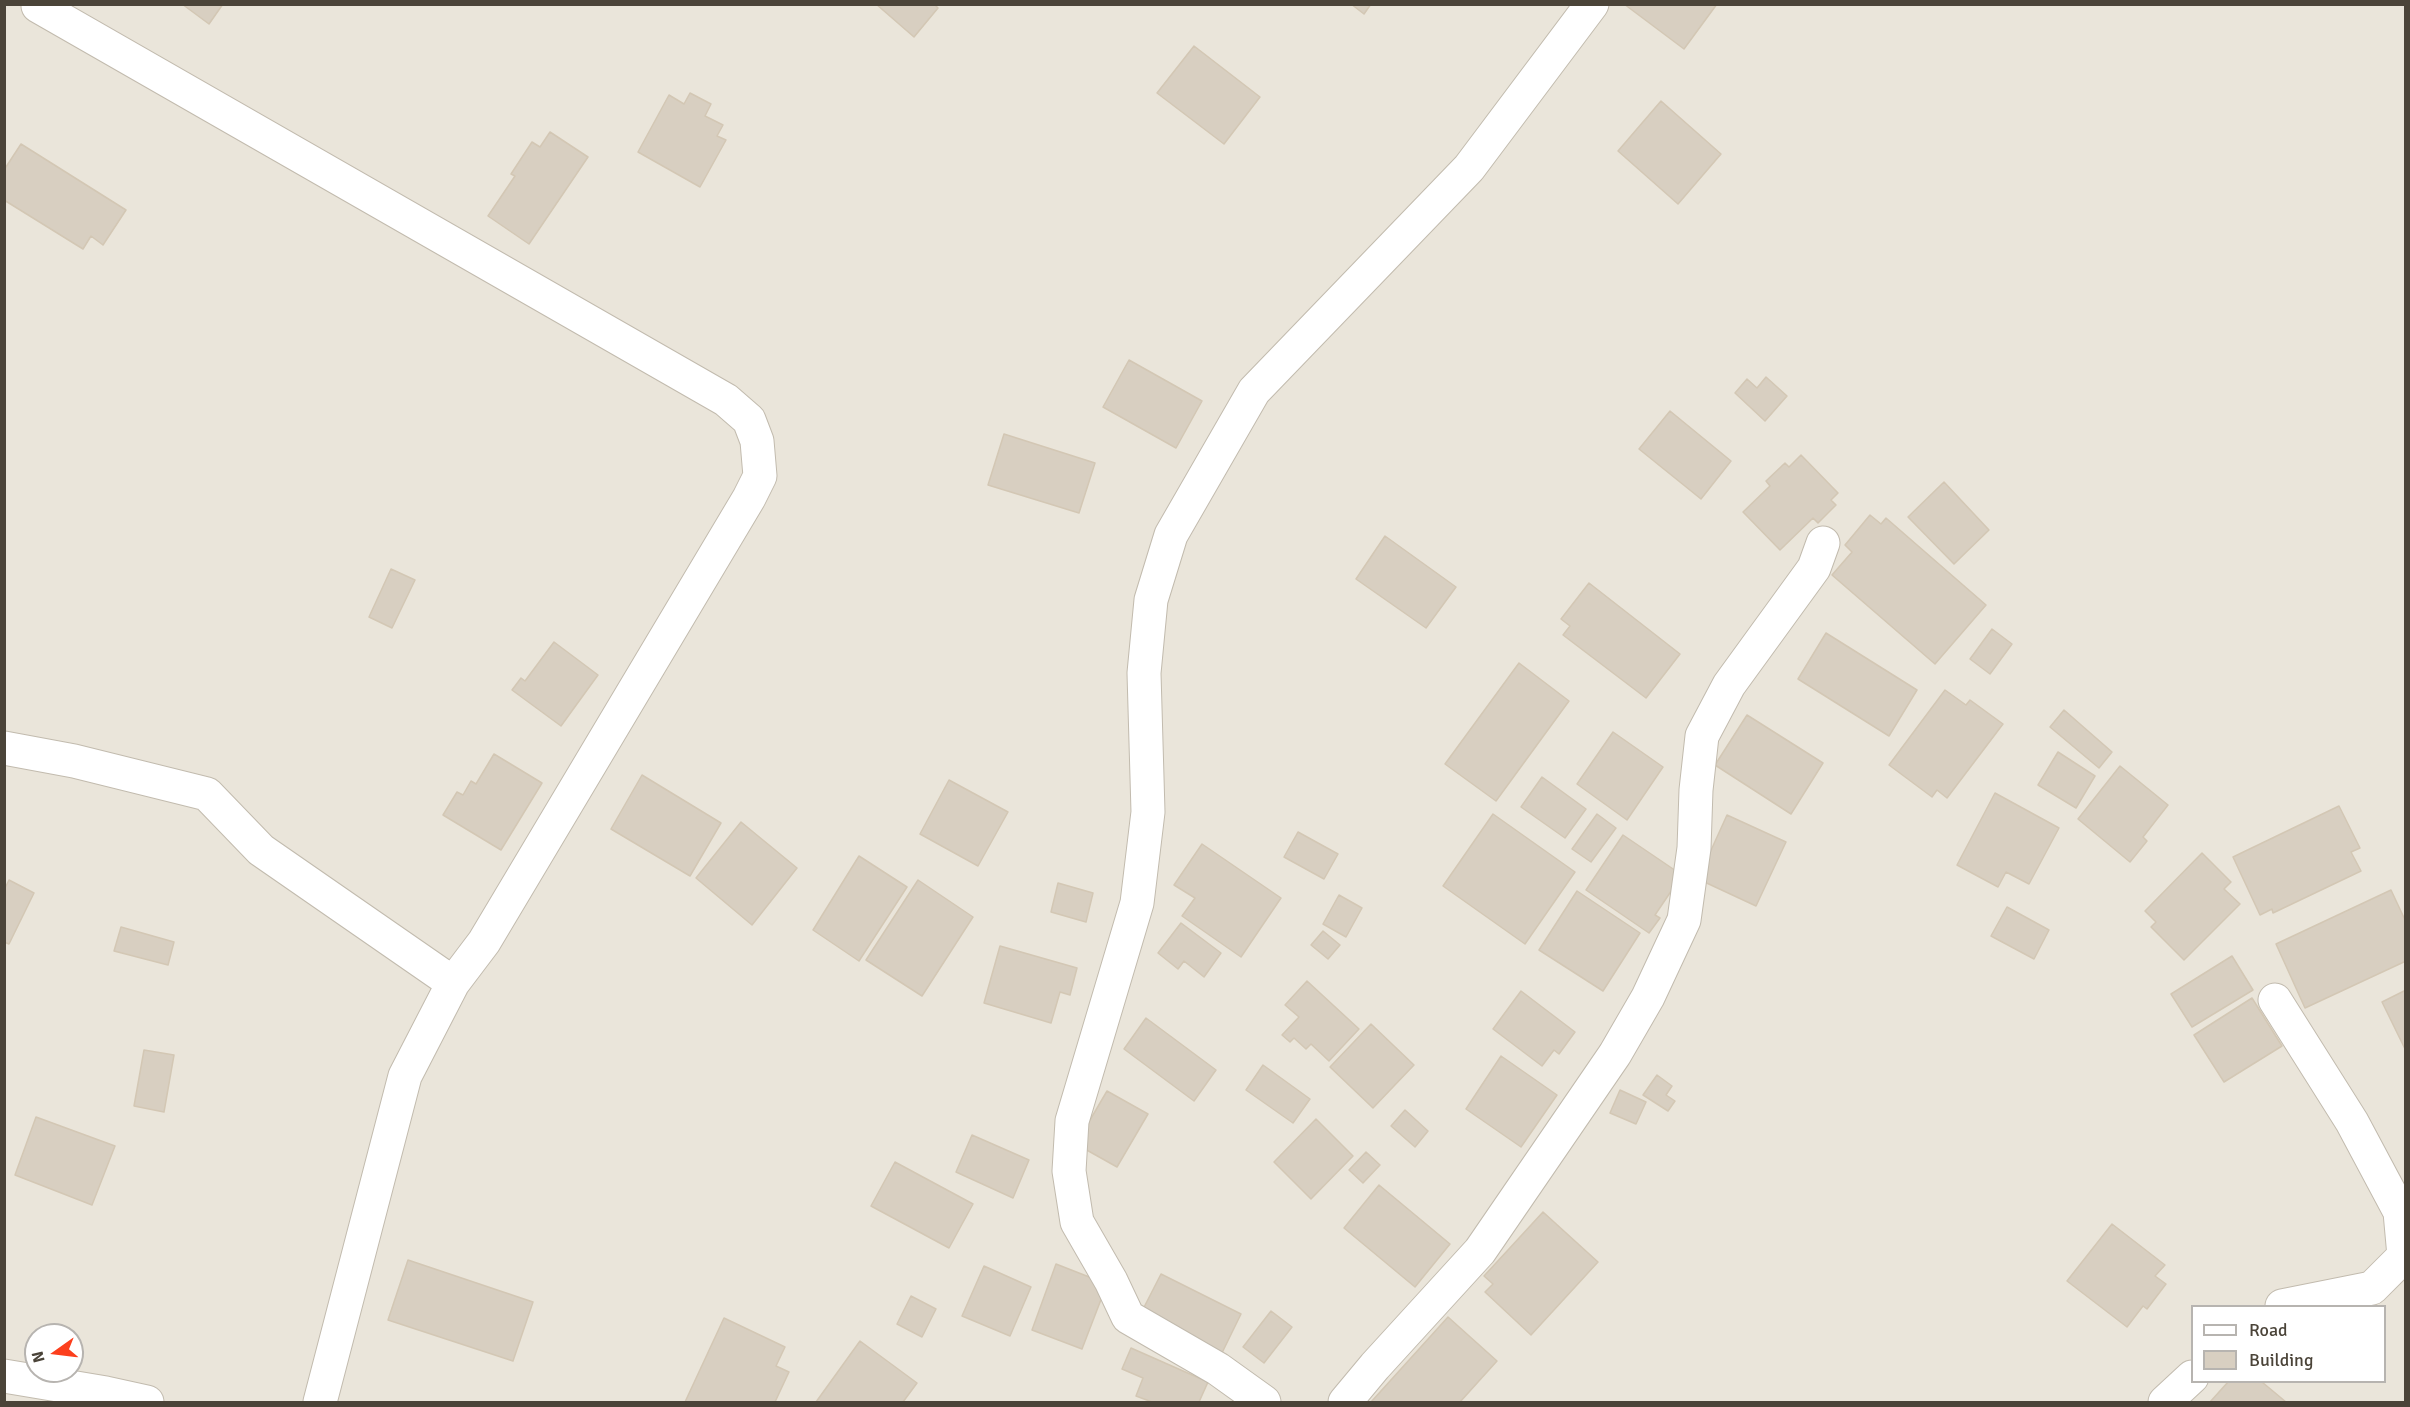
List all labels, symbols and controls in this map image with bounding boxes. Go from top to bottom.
legend [2191,1305,2386,1383]
text: Road [2249,1319,2288,1341]
north arrow [24,1323,84,1383]
text: N [27,1349,50,1365]
text: Building [2249,1349,2313,1371]

